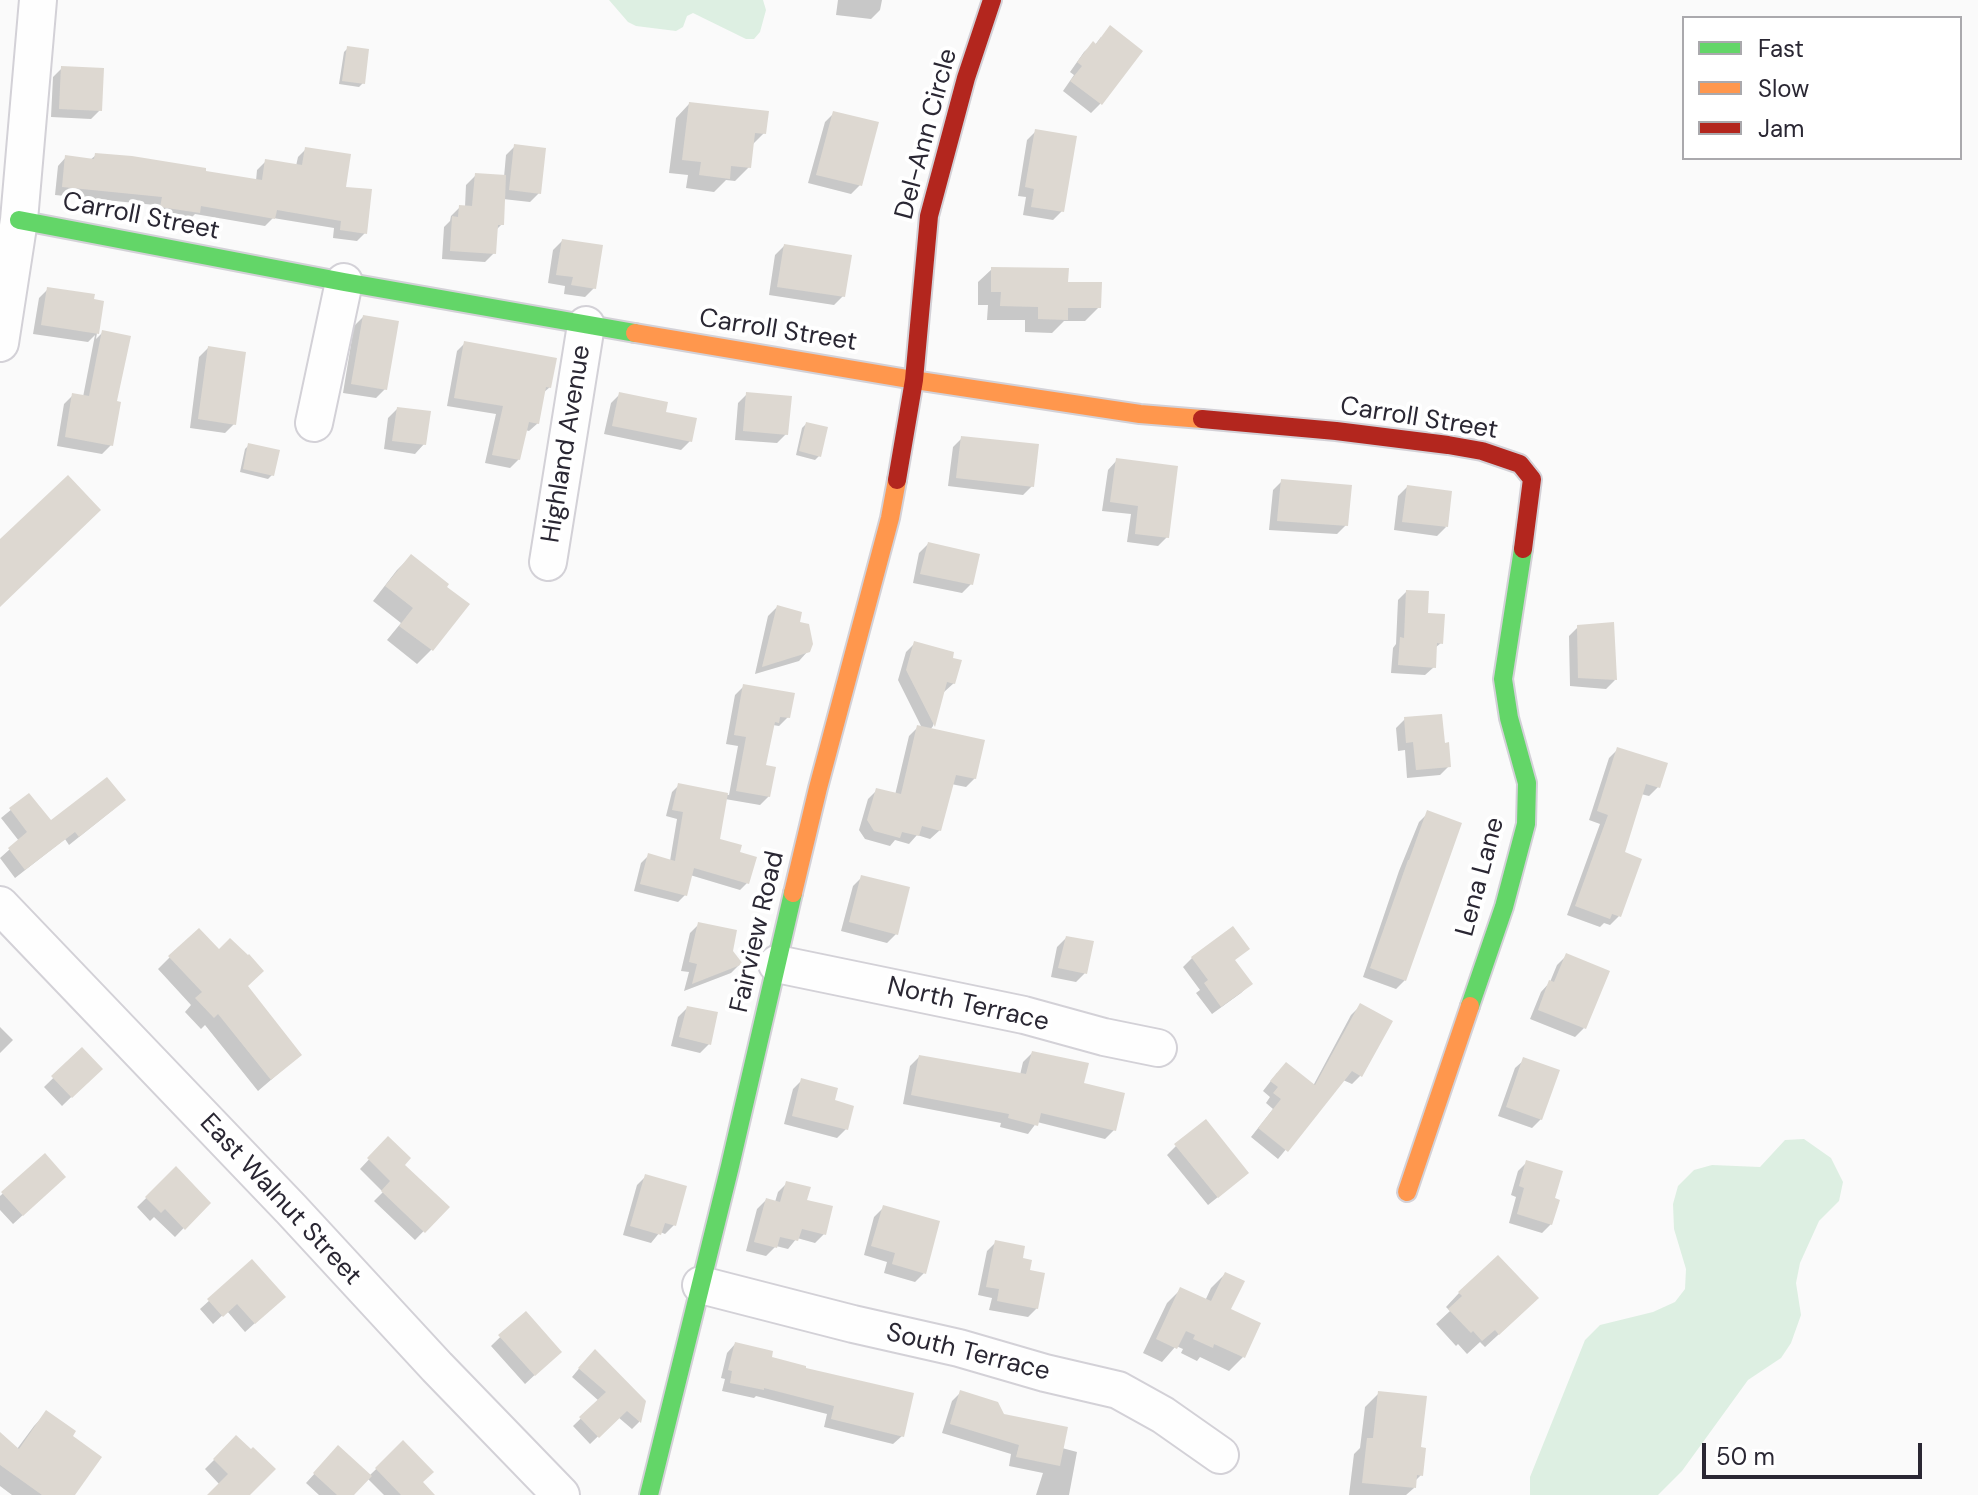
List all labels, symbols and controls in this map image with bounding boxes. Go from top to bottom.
legend [1682,16,1962,160]
text: Fast [1758,33,1804,64]
street label: Del-Ann Circle [889,45,965,223]
text: Slow [1758,73,1809,104]
text: Jam [1758,113,1804,144]
street label: Carroll Street [60,187,222,247]
street label: Carroll Street [697,303,859,359]
street label: Highland Avenue [536,343,598,545]
street label: Carroll Street [1338,391,1500,447]
street label: Lena Lane [1450,814,1512,940]
street label: Fairview Road [724,848,792,1016]
street label: North Terrace [884,971,1052,1039]
street label: East Walnut Street [193,1108,367,1292]
street label: South Terrace [883,1318,1053,1388]
scale bar [1706,1427,1926,1477]
text: 50 m [1716,1441,1775,1472]

